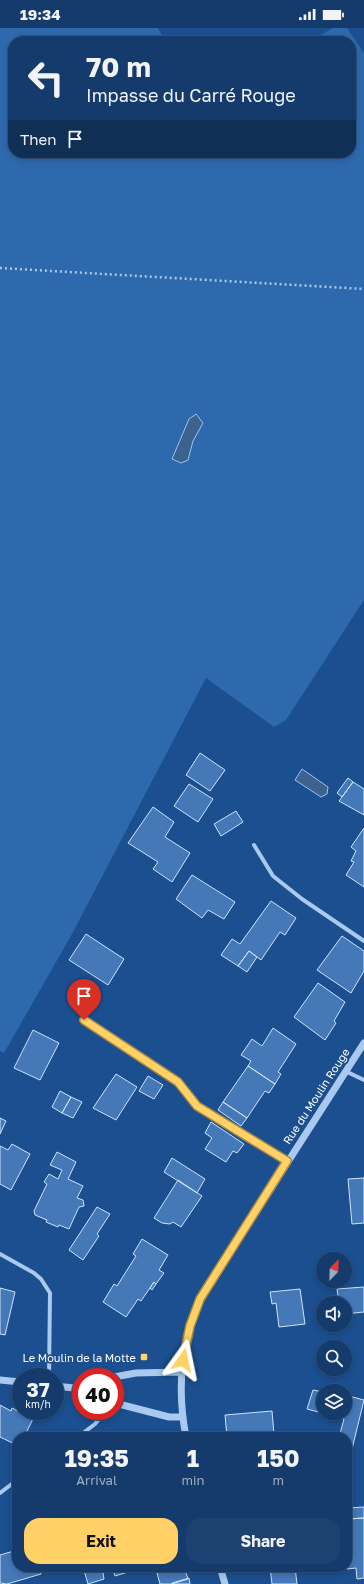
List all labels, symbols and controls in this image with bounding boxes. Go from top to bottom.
text: 19:34 [20,5,61,23]
text: 70 m [86,50,151,83]
icon: left [20,52,72,104]
text: Impasse du Carré Rouge [86,84,296,106]
icon: arrive [64,128,86,150]
text: Then [20,130,56,148]
pin [67,979,101,1020]
icon: arrive [73,985,95,1007]
street label: Rue du Moulin Rouge [280,1046,352,1146]
north arrow [316,1252,352,1288]
map controls [316,1252,352,1420]
button: sound [316,1296,352,1332]
position arrow [162,1339,204,1381]
button: search [316,1340,352,1376]
place label: Le Moulin de la Motte [23,1351,136,1364]
marker: Le Moulin de la Motte [139,1352,149,1362]
speed limit sign: 40 [72,1368,124,1420]
text: 37 [26,1377,50,1401]
button: layers [316,1384,352,1420]
text: km/h [25,1398,51,1410]
text: 19:35 [64,1443,129,1472]
text: 1 [187,1443,199,1472]
text: 150 [257,1443,300,1472]
text: Arrival [76,1472,117,1488]
text: min [181,1472,204,1488]
text: m [272,1472,284,1488]
button: Exit [24,1518,178,1564]
button: Share [186,1518,340,1564]

